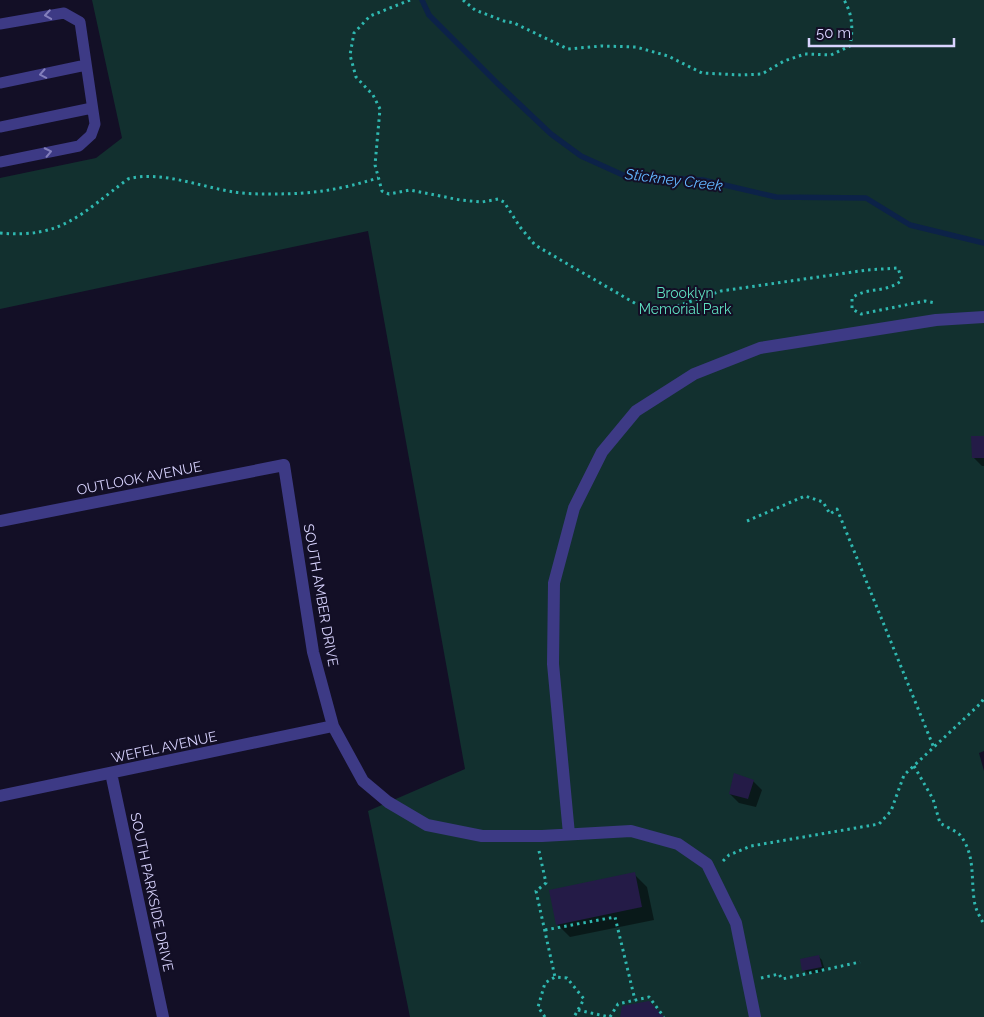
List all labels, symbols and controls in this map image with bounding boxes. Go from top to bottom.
one-way arrow [44,9,52,20]
scale bar [809,15,954,47]
text: 50 m [816,24,851,42]
one-way arrow [39,68,48,79]
one-way arrow [43,147,52,158]
water label: Stickney Creek [623,165,724,195]
park label: Brooklyn Memorial Park [639,285,732,317]
street label: OUTLOOK AVENUE [75,458,203,498]
street label: SOUTH AMBER DRIVE [301,522,341,668]
street label: WEFEL AVENUE [110,728,218,766]
street label: SOUTH PARKSIDE DRIVE [127,811,177,973]

